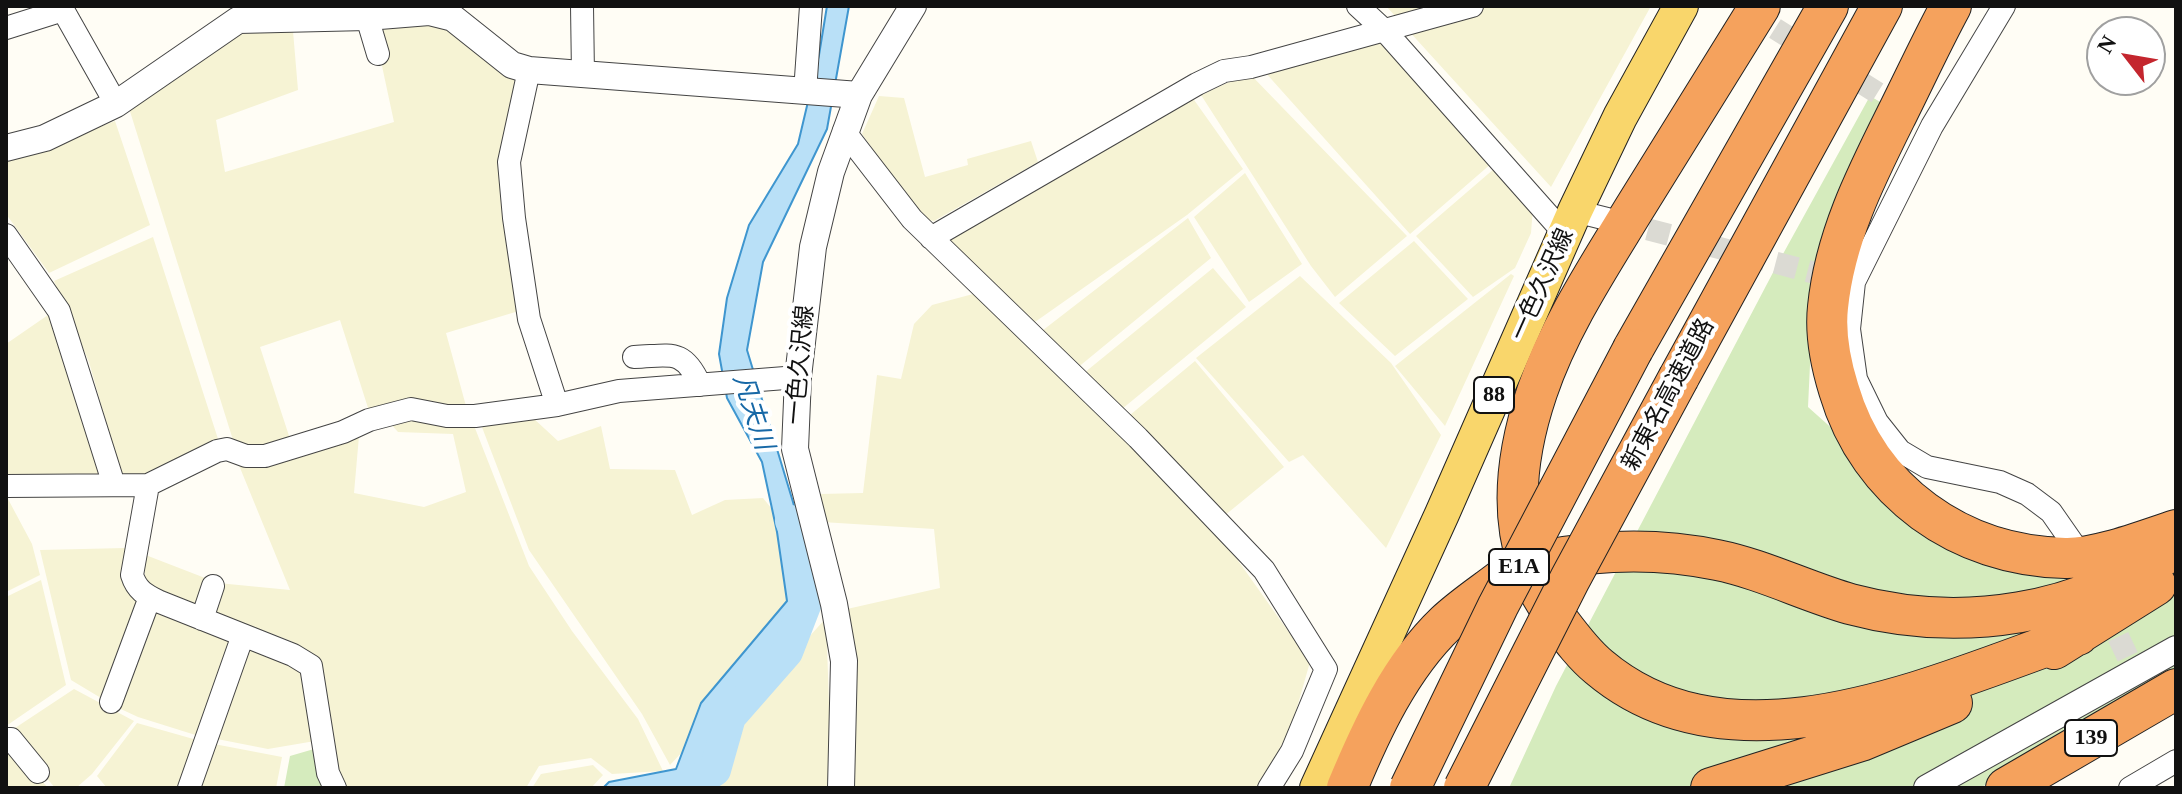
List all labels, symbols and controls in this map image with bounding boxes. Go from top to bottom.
north arrow [2086,16,2166,96]
text: N [2092,31,2122,58]
street label: 一色久沢線 [1505,224,1581,346]
street label: 一色久沢線 [781,304,821,426]
street label: 新東名高速道路 [1617,314,1721,476]
water label: 凡夫川 [725,370,779,454]
road number: 88 [1474,377,1514,413]
road number: E1A [1489,549,1549,585]
road number: 139 [2065,720,2117,756]

